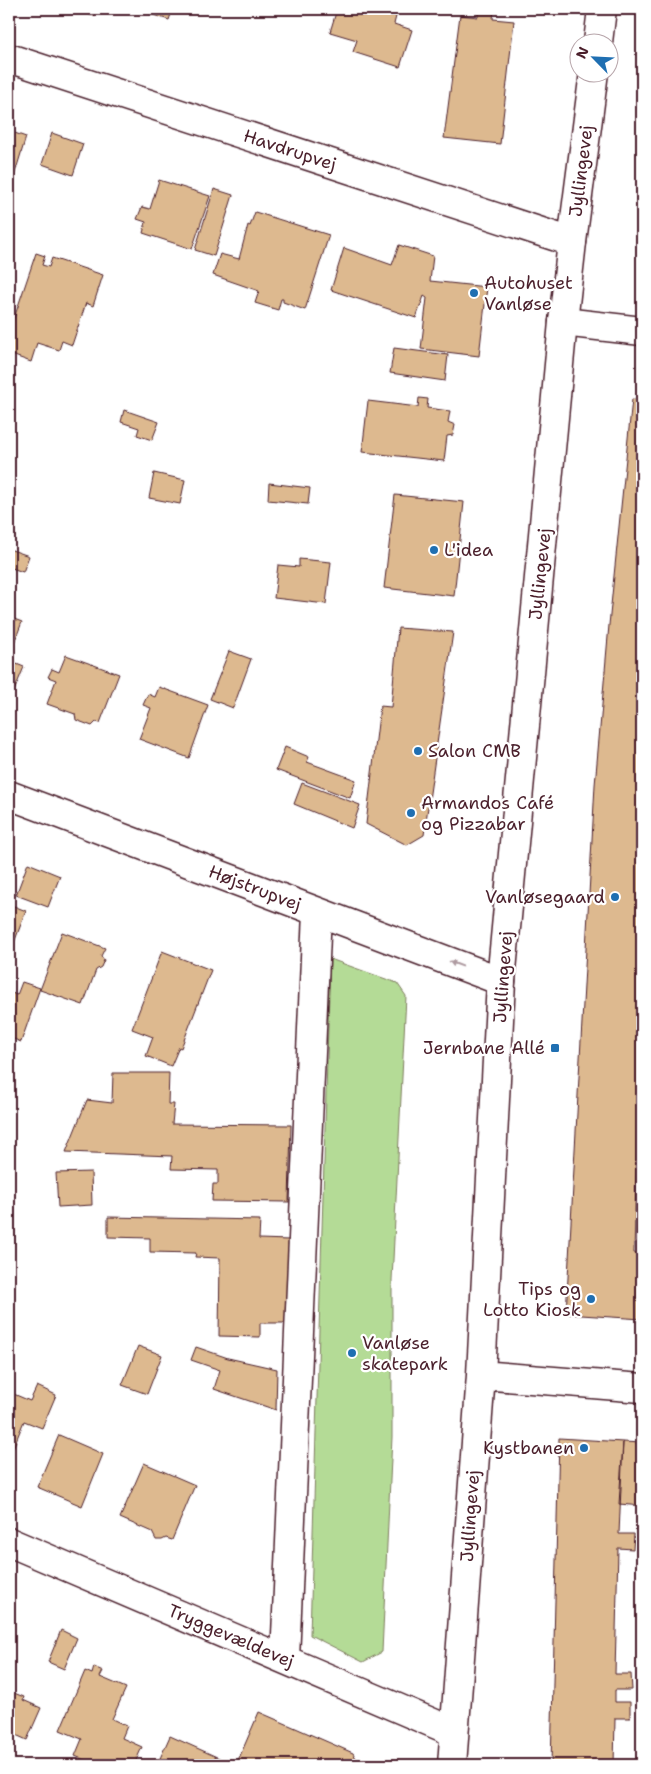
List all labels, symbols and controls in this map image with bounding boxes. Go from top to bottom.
north arrow [568,32,618,82]
text: N [572,44,593,61]
street label: Havdrupvej [240,124,340,176]
street label: Jyllingevej [563,124,599,218]
place label: Autohuset Vanløse [484,271,573,316]
marker: Autohuset Vanløse [468,287,480,299]
street label: Jyllingevej [523,527,557,621]
place label: L'idea [444,538,493,562]
marker: L'idea [428,544,440,556]
place label: Salon CMB [428,739,521,763]
marker: Salon CMB [412,745,424,757]
place label: Armandos Café og Pizzabar [421,791,554,836]
marker: Armandos Café og Pizzabar [405,807,417,819]
street label: Højstrupvej [205,859,305,917]
place label: Vanløsegaard [485,885,605,909]
marker: Vanløsegaard [609,891,621,903]
street label: Jyllingevej [488,930,518,1024]
one-way arrow [448,960,463,968]
place label: Jernbane Allé [423,1036,545,1060]
marker: Jernbane Allé [549,1042,561,1054]
place label: Tips og Lotto Kiosk [483,1277,581,1322]
marker: Tips og Lotto Kiosk [585,1293,597,1305]
place label: Vanløse skatepark [362,1331,448,1376]
marker: Vanløse skatepark [346,1347,358,1359]
place label: Kystbanen [483,1436,574,1460]
marker: Kystbanen [578,1442,590,1454]
street label: Jyllingevej [455,1469,485,1563]
street label: Tryggevældevej [164,1599,298,1673]

